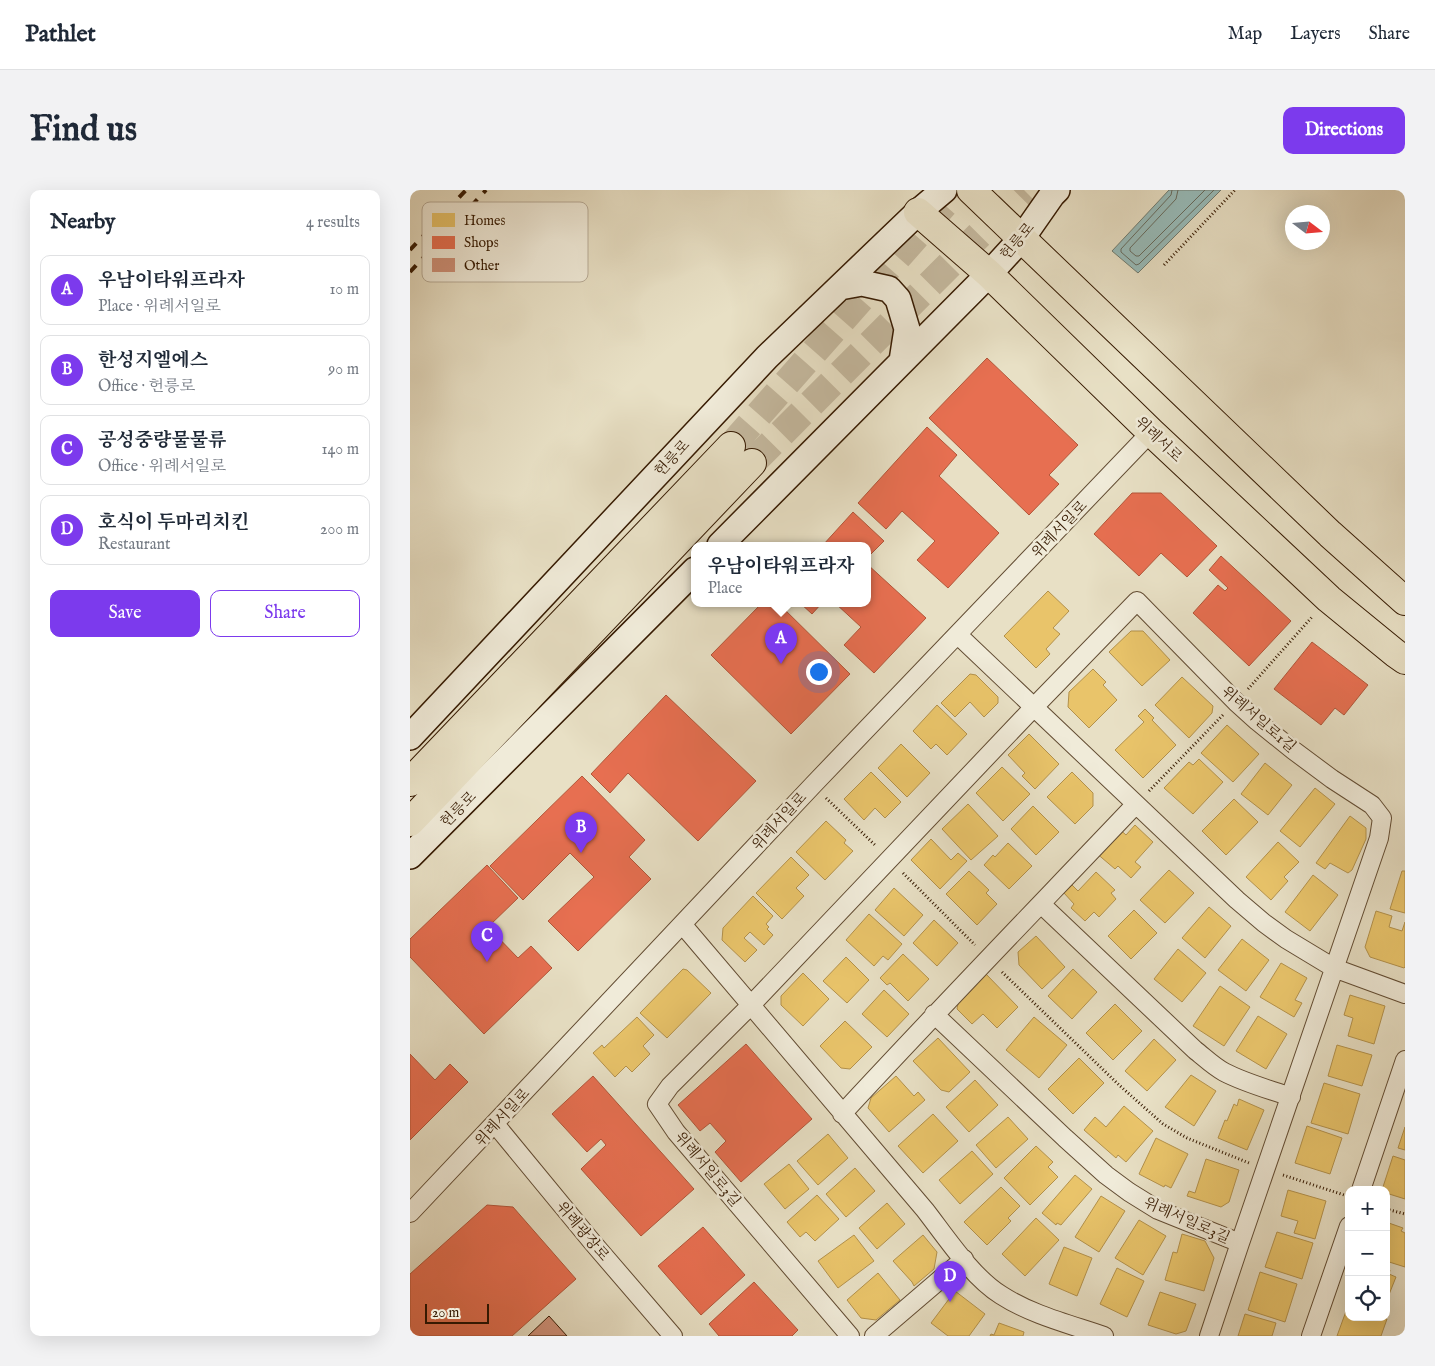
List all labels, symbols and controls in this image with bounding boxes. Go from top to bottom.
text: Pathlet [25,19,96,50]
text: Map [1228,23,1262,46]
text: Layers [1290,23,1341,46]
text: Share [1369,23,1410,46]
button: Directions [1283,107,1405,154]
text: Find us [30,108,137,153]
legend [422,202,588,282]
north arrow [1285,205,1330,250]
text: Nearby [50,209,115,236]
text: Homes [464,212,506,230]
text: 4 results [306,213,360,233]
street label: 헌릉로 [996,218,1039,264]
text: Shops [464,234,499,252]
text: Other [464,257,499,275]
text: 우남이타워프라자 [98,269,245,293]
text: A [62,280,72,300]
text: 10 m [329,280,359,300]
text: Place · 위례서일로 [98,297,221,317]
text: 한성지엘에스 [98,349,208,373]
text: B [62,360,72,380]
text: 90 m [328,360,359,380]
text: Office · 헌릉로 [98,377,195,397]
street label: 위례서로 [1131,412,1186,467]
text: 공성중량물물류 [98,429,226,453]
street label: 헌릉로 [651,436,694,481]
text: C [61,440,73,460]
text: 140 m [321,440,359,460]
text: Office · 위례서일로 [98,457,226,477]
street label: 위례서일로 [1027,496,1092,562]
text: 호식이 두마리치킨 [98,511,249,535]
text: D [61,520,73,540]
text: 200 m [320,520,359,540]
text: Restaurant [98,535,171,555]
popup [691,542,871,607]
text: 우남이타워프라자 [708,555,854,579]
text: Place [708,579,742,599]
button: Save [50,590,200,637]
button: Share [210,590,360,637]
pin: A [765,623,797,664]
your location [806,659,832,685]
street label: 위례서일로1길 [1218,682,1300,757]
street label: 헌릉로 [436,787,481,831]
street label: 위례서일로 [748,788,811,854]
pin: B [565,812,597,853]
pin: C [471,921,503,962]
street label: 위례서일로 [471,1084,534,1150]
street label: 위례서일로3길 [671,1128,745,1211]
map controls [1345,1186,1390,1321]
button: + [1345,1186,1390,1231]
street label: 위례서일로3길 [1141,1193,1233,1248]
street label: 위례광장로 [552,1197,614,1266]
button: − [1345,1231,1390,1276]
pin: D [934,1261,966,1302]
button: locate [1345,1276,1390,1321]
scale bar [425,1301,489,1324]
text: 20 m [432,1304,459,1322]

